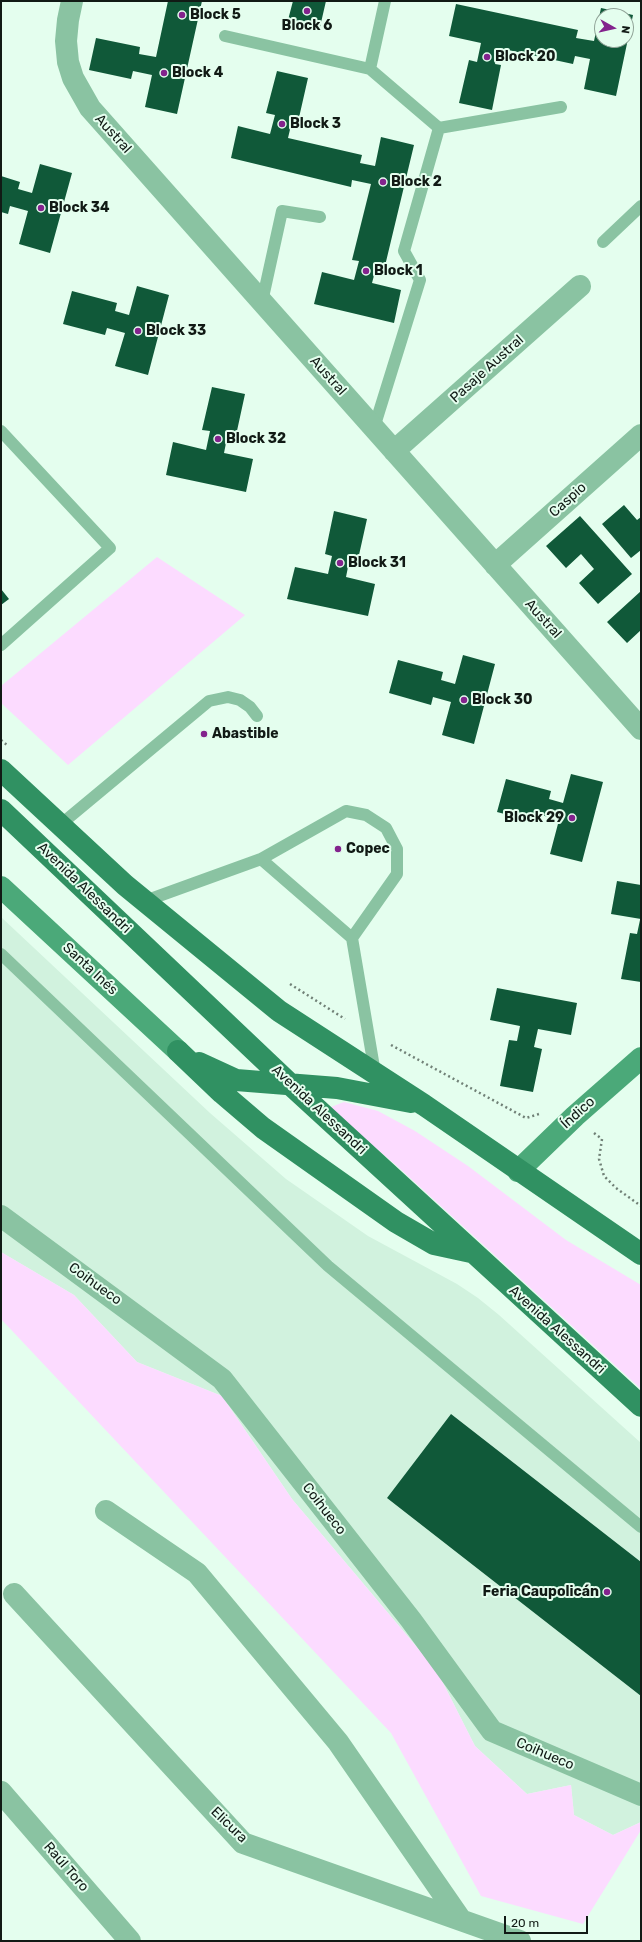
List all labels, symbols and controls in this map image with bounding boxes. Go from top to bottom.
marker: Block 6 [302,6,312,16]
place label: Block 5 [190,7,241,23]
north arrow [594,8,634,48]
marker: Block 5 [177,10,187,20]
place label: Block 6 [282,18,332,34]
text: N [618,25,632,34]
place label: Block 20 [495,49,555,65]
marker: Block 20 [482,52,492,62]
place label: Block 4 [172,65,223,81]
marker: Block 4 [159,68,169,78]
street label: Austral [91,111,135,157]
place label: Block 3 [290,116,341,132]
marker: Block 3 [277,119,287,129]
place label: Block 2 [391,174,442,190]
marker: Block 2 [378,177,388,187]
place label: Block 34 [49,200,110,216]
marker: Block 34 [36,203,46,213]
place label: Block 1 [374,263,423,279]
marker: Block 1 [361,266,371,276]
place label: Block 33 [146,323,206,339]
marker: Block 33 [133,326,143,336]
street label: Pasaje Austral [447,332,527,406]
street label: Austral [306,353,350,399]
place label: Block 32 [226,431,286,447]
marker: Block 32 [213,434,223,444]
street label: Caspio [546,479,590,521]
place label: Block 31 [348,555,406,571]
marker: Block 31 [335,558,345,568]
street label: Austral [521,596,565,642]
place label: Block 30 [472,692,533,708]
marker: Block 30 [459,695,469,705]
place label: Abastible [212,726,279,742]
marker: Abastible [199,729,209,739]
place label: Block 29 [504,810,564,826]
marker: Block 29 [567,813,577,823]
street label: Avenida Alessandri [34,839,134,937]
place label: Copec [346,841,390,857]
marker: Copec [333,844,343,854]
street label: Santa Inés [59,939,121,999]
street label: Avenida Alessandri [268,1062,370,1158]
street label: Índico [558,1093,598,1133]
street label: Coihueco [65,1259,125,1309]
street label: Avenida Alessandri [505,1282,609,1378]
street label: Coihueco [299,1480,349,1538]
place label: Feria Caupolicán [483,1584,599,1600]
marker: Feria Caupolicán [602,1587,612,1597]
street label: Coihueco [514,1734,576,1774]
street label: Elicura [207,1804,251,1846]
street label: Raúl Toro [40,1839,92,1895]
scale bar [506,1908,590,1934]
text: 20 m [511,1916,539,1930]

